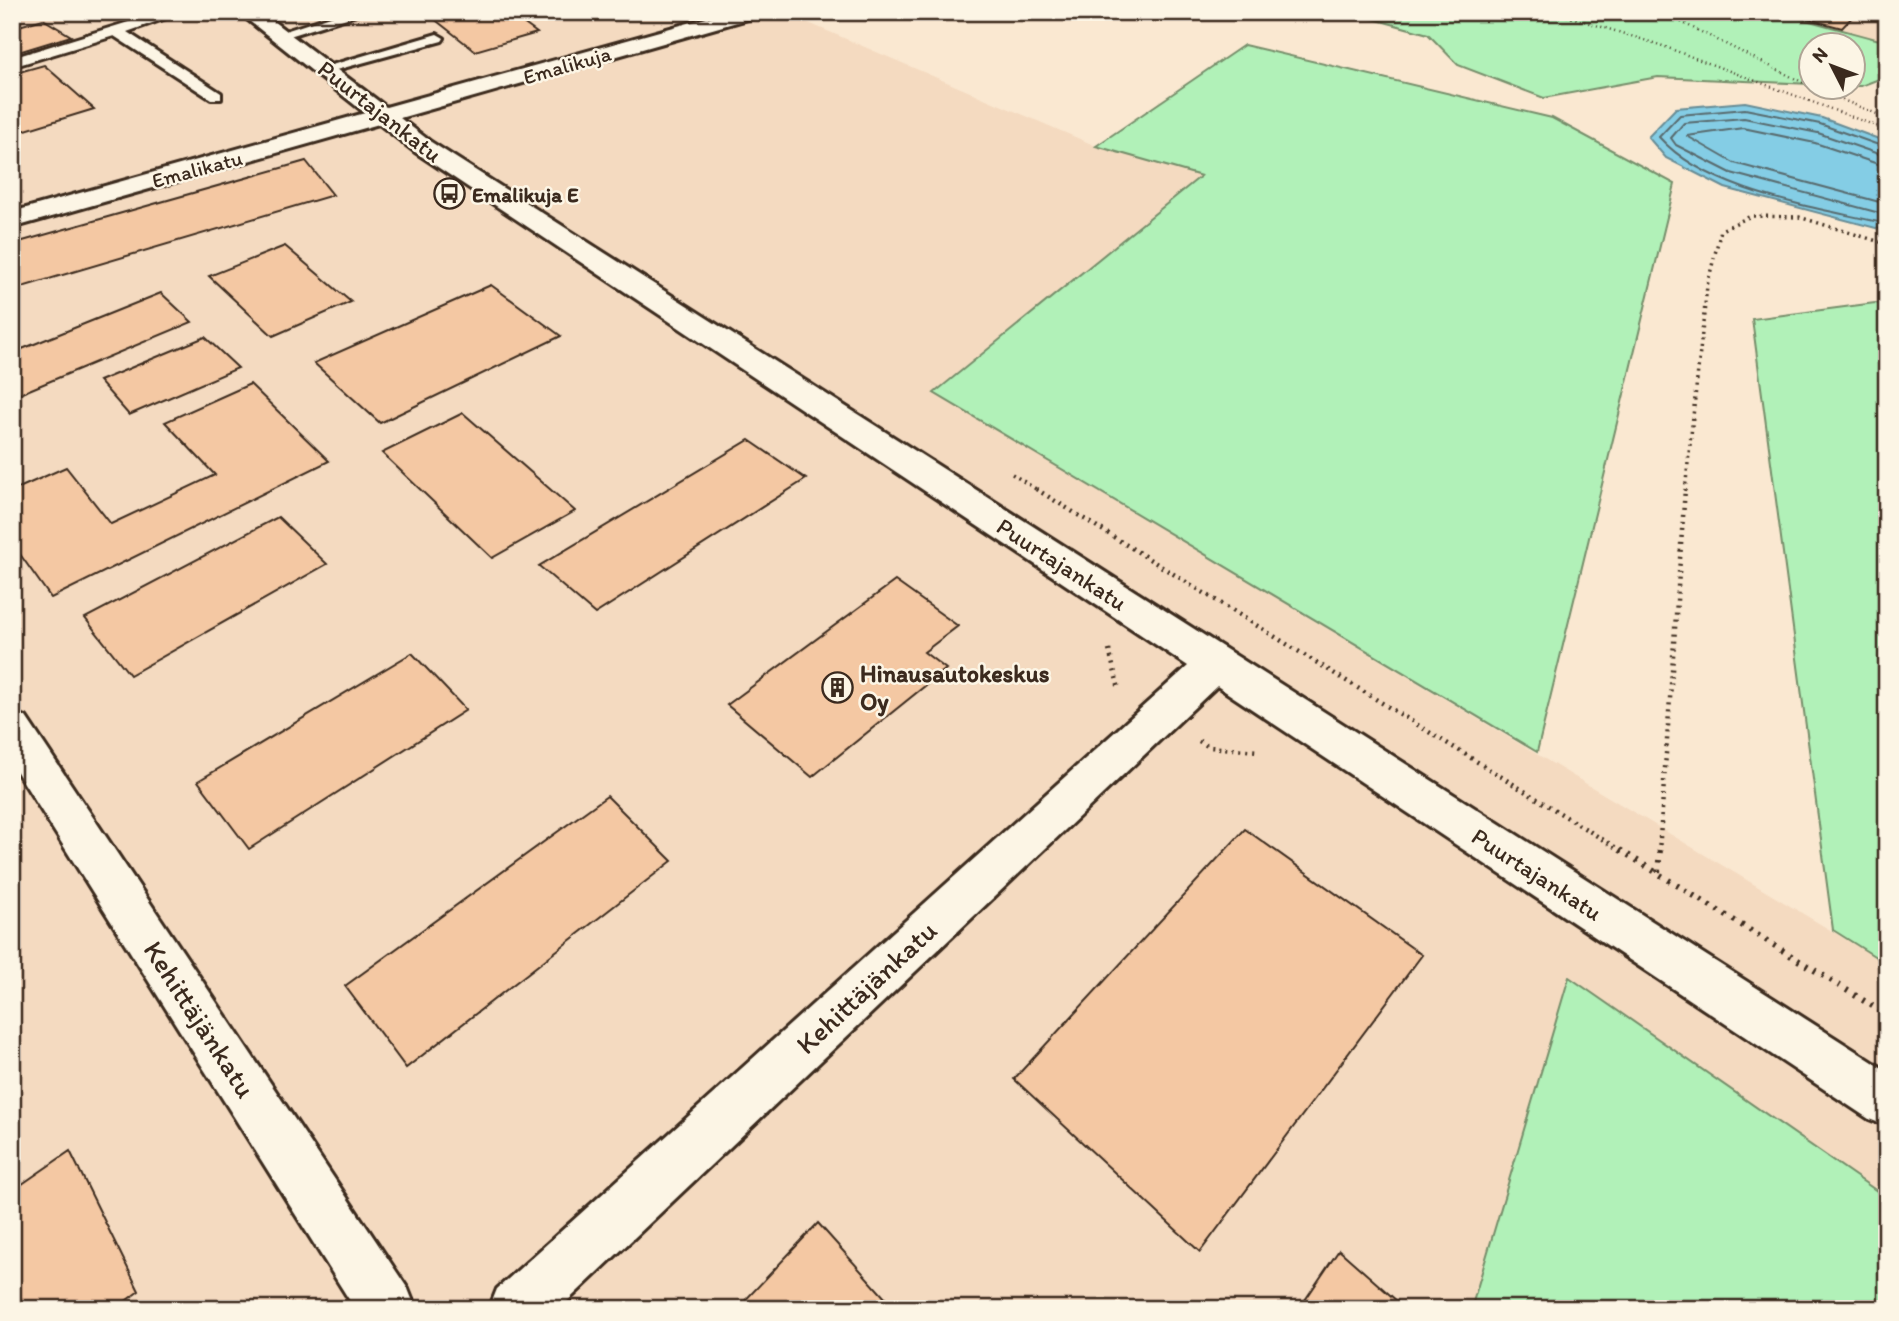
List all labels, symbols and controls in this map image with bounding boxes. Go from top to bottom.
north arrow [1798,32,1868,102]
street label: Emalikuja [520,41,614,89]
text: N [1807,42,1833,67]
street label: Puurtajankatu [312,54,448,168]
street label: Emalikatu [149,145,245,193]
bus stop icon: Emalikuja E [432,177,466,211]
place label: Emalikuja E [472,182,579,208]
street label: Puurtajankatu [991,511,1133,617]
place label: Hinausautokeskus Oy [860,659,1050,717]
building icon: Hinausautokeskus Oy [820,670,854,704]
street label: Puurtajankatu [1466,821,1608,927]
street label: Kehittäjänkatu [789,913,943,1061]
street label: Kehittäjänkatu [137,934,263,1104]

